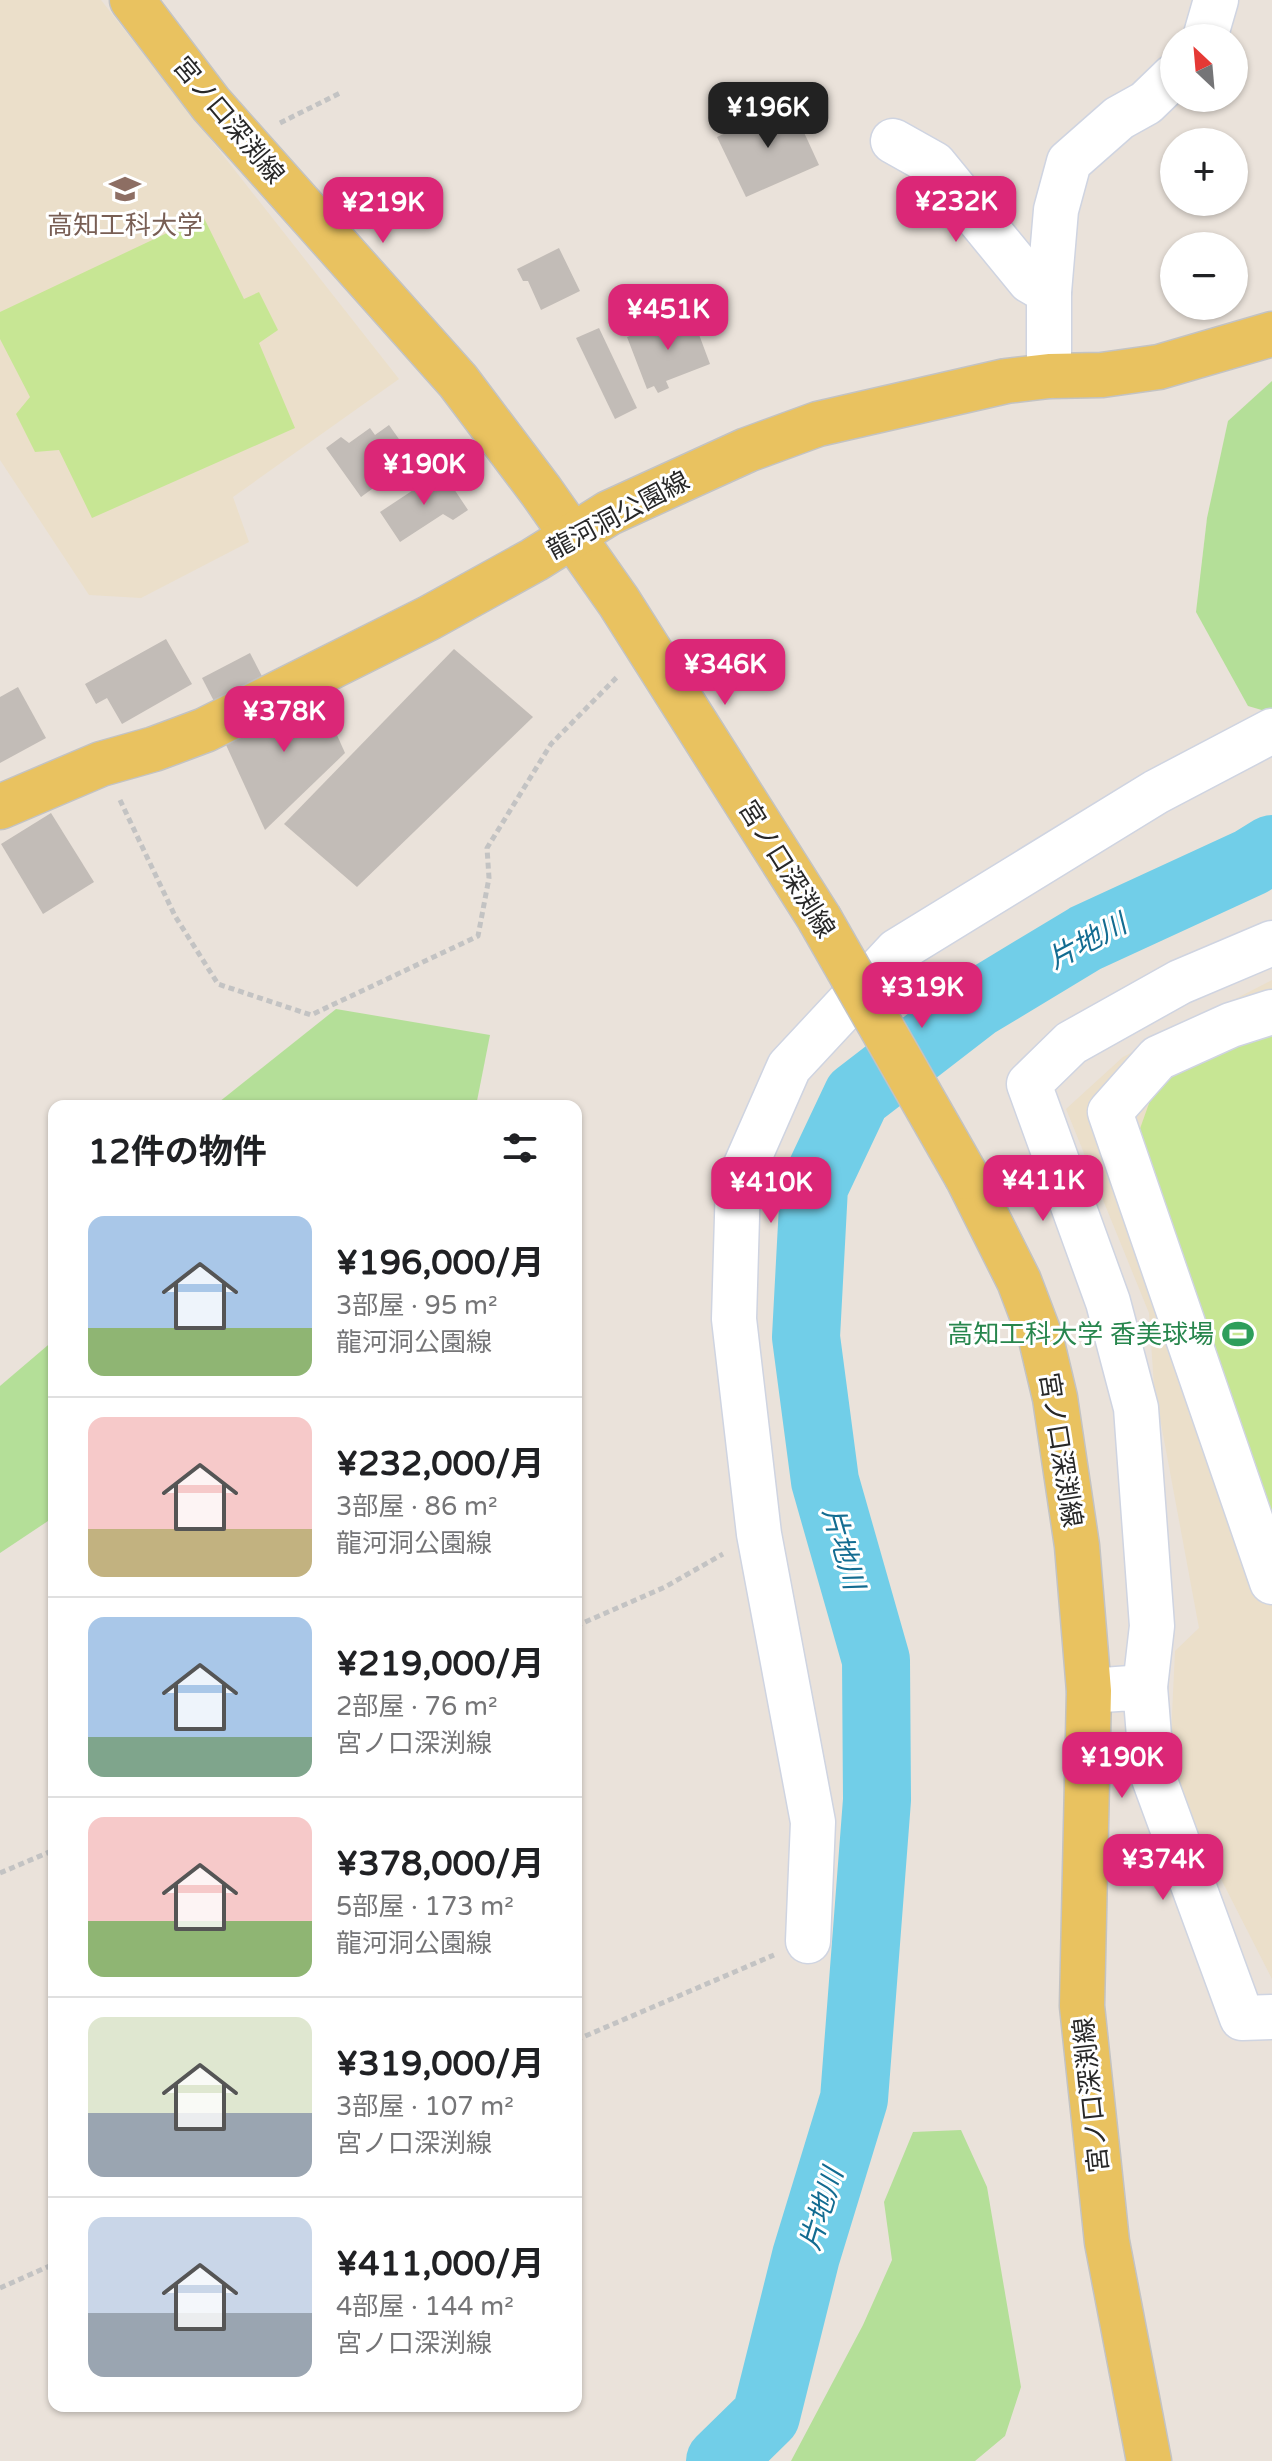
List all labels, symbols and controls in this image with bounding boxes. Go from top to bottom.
north arrow [1160,24,1248,112]
map controls [1160,24,1248,320]
street label: 宮ノ口深渕線 [167,51,291,190]
pin: ¥196K [712,82,824,150]
text: ¥196K [726,92,810,123]
button: + [1160,128,1248,216]
school or university icon: 高知工科大学 [108,172,142,206]
pin: ¥232K [900,176,1012,244]
pin: ¥219K [327,177,439,245]
text: ¥232K [914,186,998,217]
text: ¥219K [341,187,425,218]
place label: 高知工科大学 [47,210,203,241]
button: − [1160,232,1248,320]
pin: ¥451K [612,284,724,352]
text: ¥451K [626,294,710,325]
pin: ¥190K [368,439,480,507]
text: ¥190K [382,449,466,480]
street label: 龍河洞公園線 [542,465,694,566]
pin: ¥346K [669,639,781,707]
text: ¥346K [683,649,767,680]
pin: ¥378K [228,686,340,754]
text: ¥378K [242,696,326,727]
street label: 宮ノ口深渕線 [732,795,841,944]
water label: 片地川 [1042,906,1135,977]
pin: ¥319K [866,962,978,1030]
text: ¥319K [880,972,964,1003]
icon: filters [498,1126,542,1170]
text: 12件の物件 [88,1132,267,1173]
pin: ¥411K [987,1155,1099,1223]
pin: ¥410K [715,1157,827,1225]
text: ¥411K [1001,1165,1085,1196]
text: ¥410K [729,1167,813,1198]
text: ¥196,000/月 [336,1243,544,1284]
icon: home [152,1248,248,1344]
text: 3部屋 · 95 m² [336,1290,498,1321]
sports icon: 高知工科大学 香美球場 [1221,1317,1255,1351]
place label: 高知工科大学 香美球場 [947,1319,1214,1350]
text: 龍河洞公園線 [336,1327,492,1358]
street label: 宮ノ口深渕線 [1033,1371,1088,1530]
text: ¥232,000/月 [336,1444,544,1485]
icon: home [152,1449,248,1545]
text: 3部屋 · 86 m² [336,1491,498,1522]
water label: 片地川 [815,1503,872,1596]
text: 龍河洞公園線 [336,1528,492,1559]
text: ¥219,000/月 [336,1644,544,1685]
icon: home [152,1649,248,1745]
text: 2部屋 · 76 m² [336,1691,498,1722]
text: 宮ノ口深渕線 [336,1728,492,1759]
pin: ¥190K [1066,1732,1178,1800]
text: ¥190K [1080,1742,1164,1773]
pin: ¥374K [1107,1834,1219,1902]
text: ¥378,000/月 [336,1844,544,1885]
text: ¥374K [1121,1844,1205,1875]
icon: home [152,1849,248,1945]
text: 5部屋 · 173 m² [336,1891,514,1922]
text: 龍河洞公園線 [336,1928,492,1959]
street label: 宮ノ口深渕線 [1068,2016,1115,2174]
text: ¥319,000/月 [336,2044,544,2085]
icon: home [152,2049,248,2145]
text: 3部屋 · 107 m² [336,2091,514,2122]
text: 宮ノ口深渕線 [336,2128,492,2159]
water label: 片地川 [793,2161,851,2254]
text: ¥411,000/月 [336,2244,544,2285]
icon: home [152,2249,248,2345]
text: 4部屋 · 144 m² [336,2291,514,2322]
text: 宮ノ口深渕線 [336,2328,492,2359]

